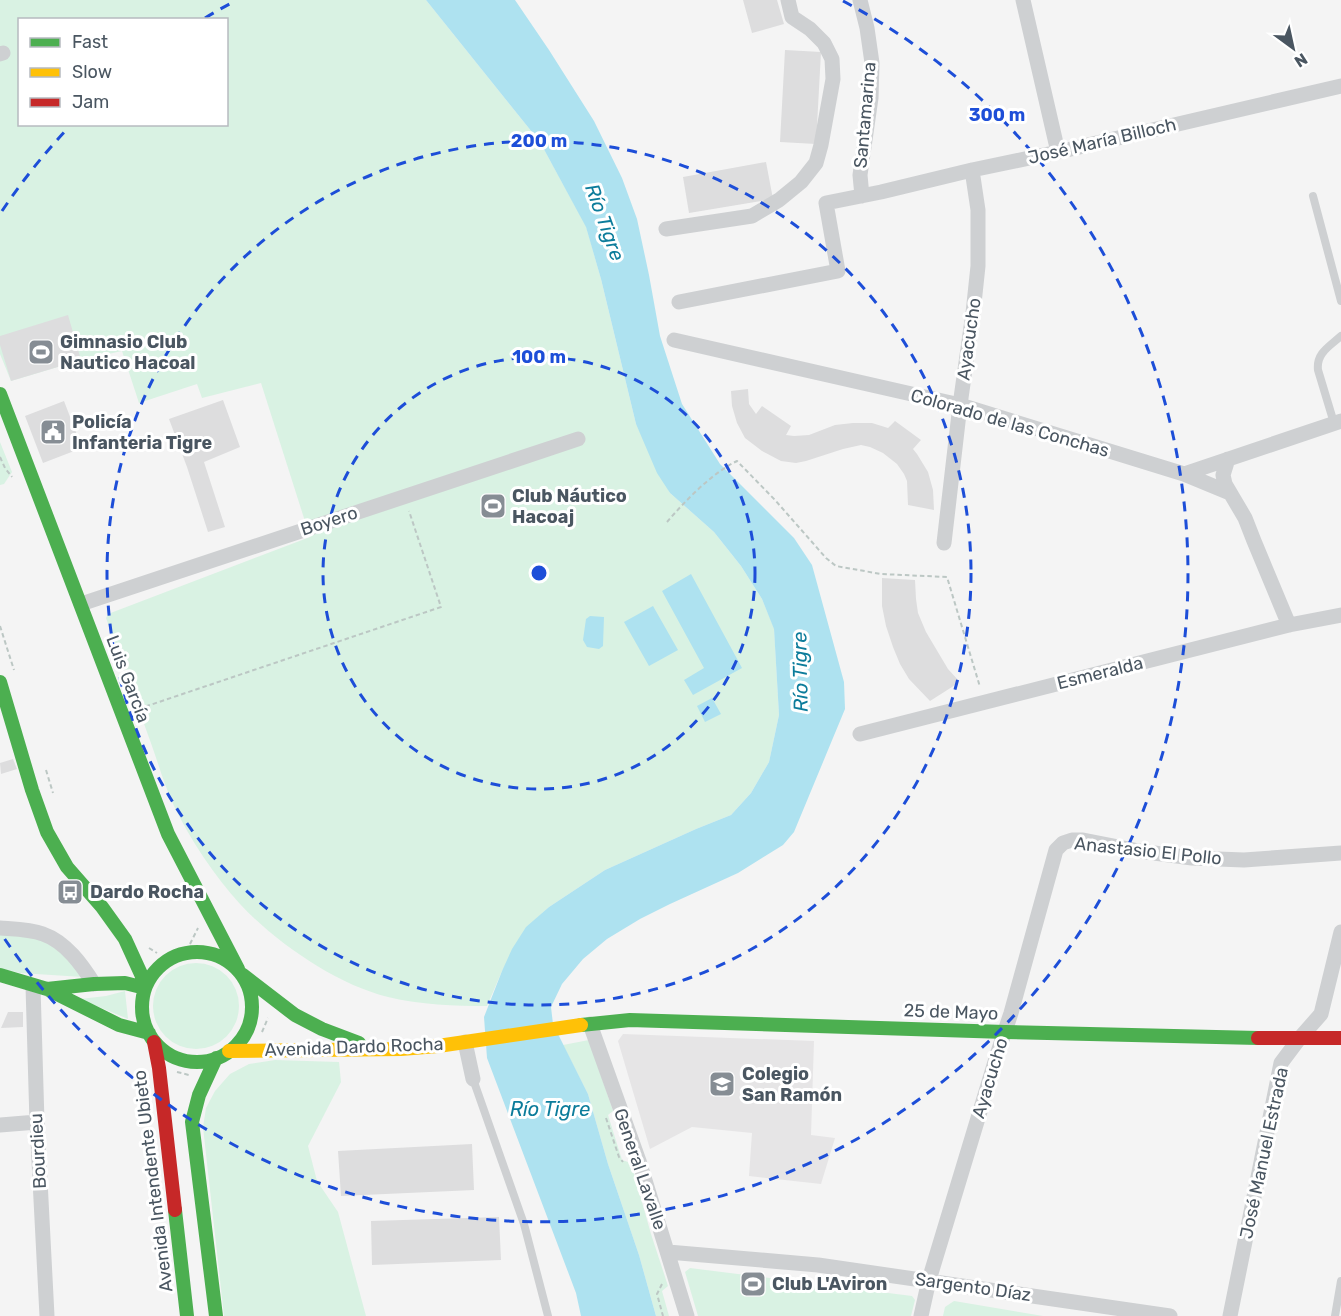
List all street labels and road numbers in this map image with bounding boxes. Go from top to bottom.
street label: Santamarina [849,61,881,169]
street label: José María Billoch [1026,113,1178,169]
street label: Ayacucho [952,296,986,382]
street label: Colorado de las Conchas [908,384,1112,462]
street label: Boyero [298,501,360,541]
street label: Luis García [101,632,155,726]
street label: Esmeralda [1055,652,1145,694]
street label: Anastasio El Pollo [1073,832,1223,870]
street label: 25 de Mayo [903,999,999,1025]
street label: Avenida Dardo Rocha [264,1033,444,1061]
street label: Ayacucho [967,1035,1013,1121]
street label: José Manuel Estrada [1235,1065,1293,1241]
street label: Avenida Intendente Ubieto [128,1069,178,1293]
street label: General Lavalle [609,1105,671,1233]
street label: Bourdieu [25,1113,51,1189]
street label: Sargento Díaz [914,1268,1032,1306]

